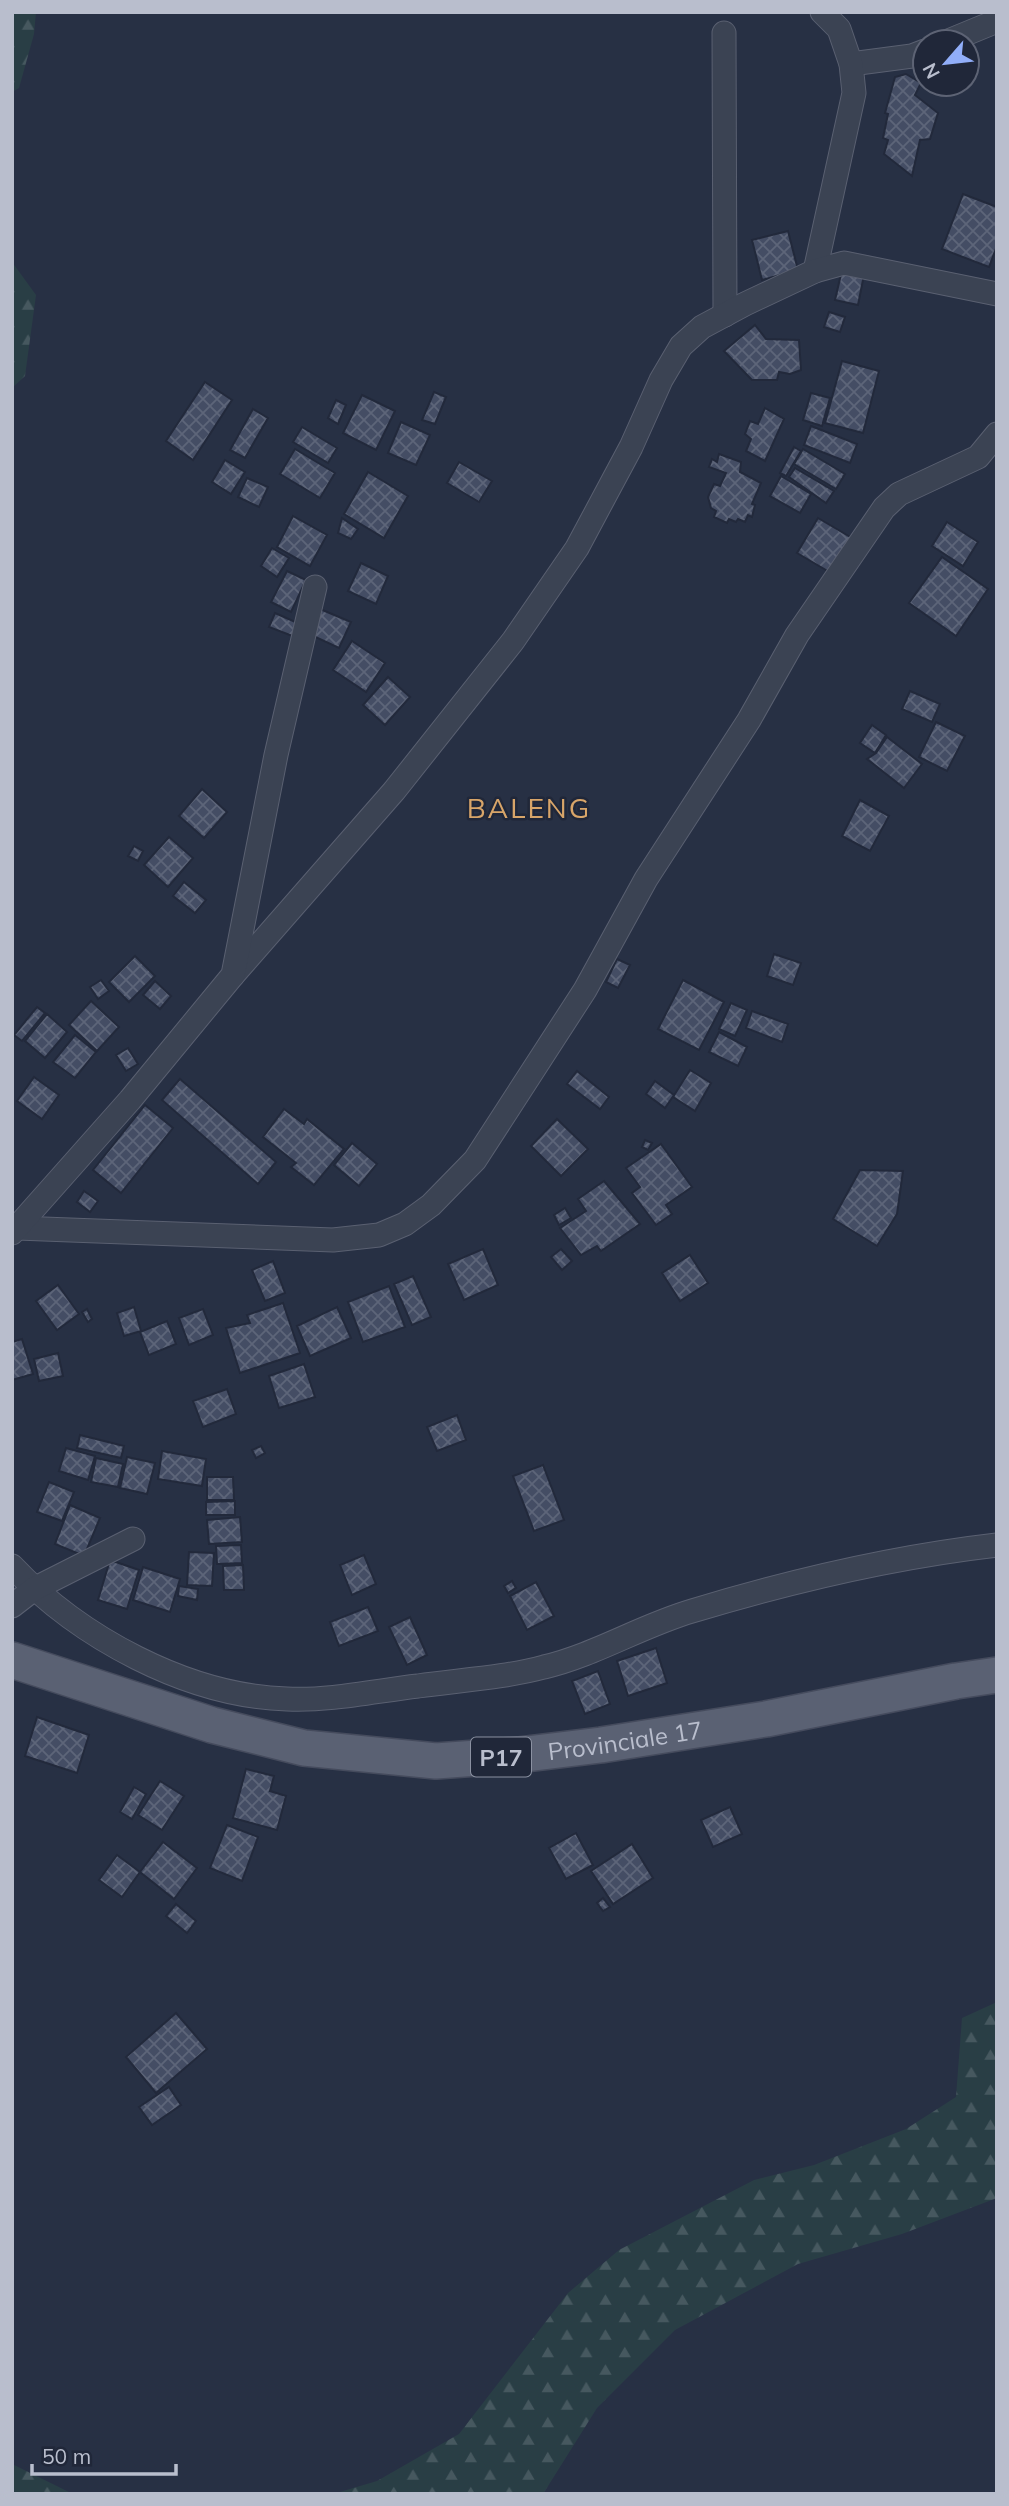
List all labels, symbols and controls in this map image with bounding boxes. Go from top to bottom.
north arrow [911,28,981,98]
text: N [917,59,945,83]
district label: BALENG [467,790,591,825]
street label: Provinciale 17 [546,1714,704,1766]
road number: P17 [471,1738,531,1776]
scale bar [32,2432,175,2476]
text: 50 m [42,2443,91,2469]

